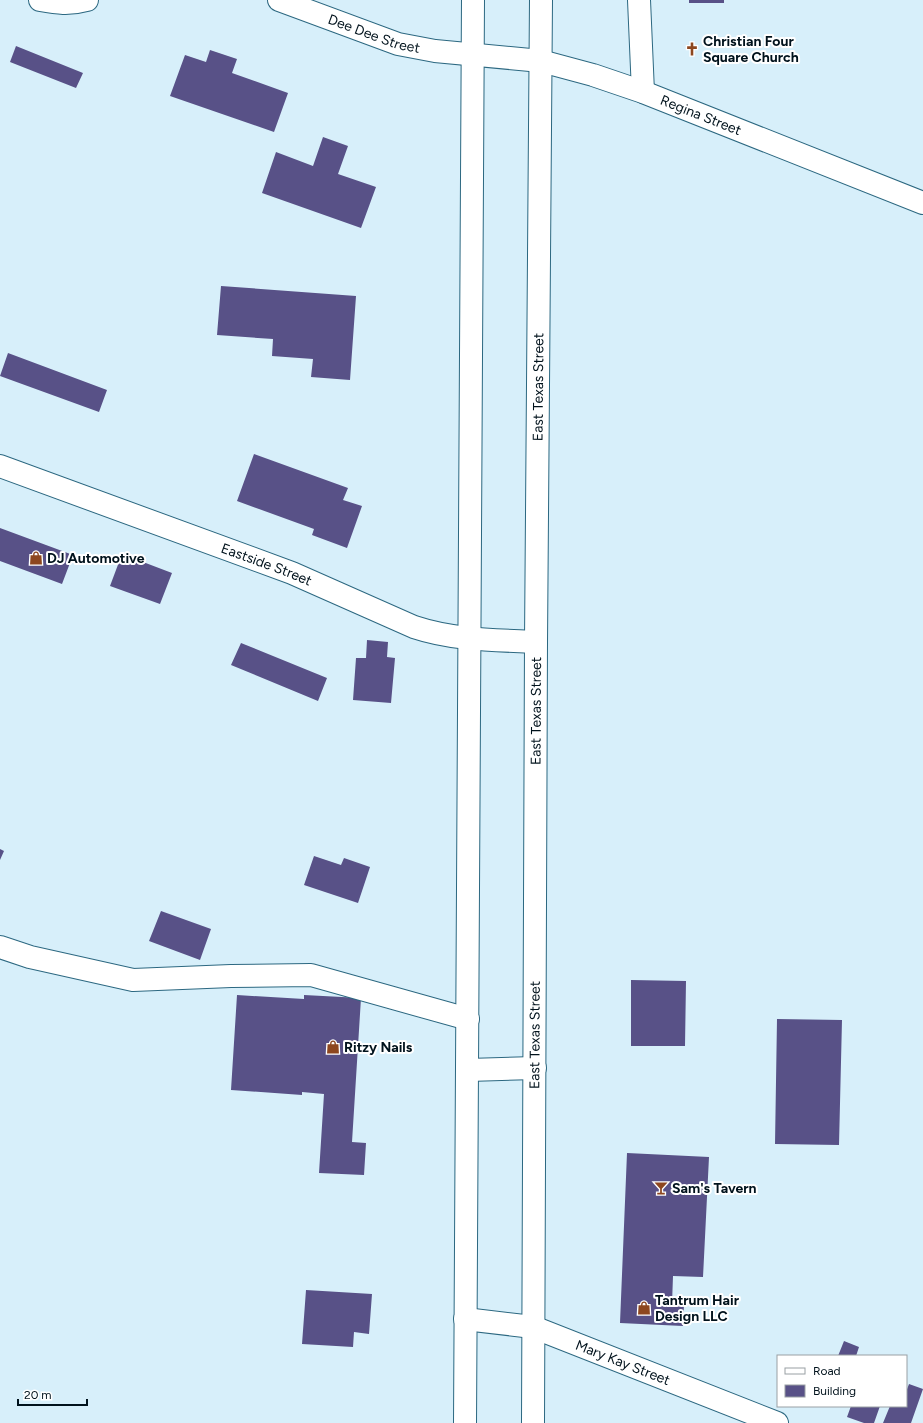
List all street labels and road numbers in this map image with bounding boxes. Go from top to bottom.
street label: Dee Dee Street [326,11,421,57]
street label: Regina Street [658,92,744,139]
street label: East Texas Street [530,333,547,441]
street label: Eastside Street [219,540,314,590]
street label: East Texas Street [528,657,545,765]
street label: East Texas Street [526,981,544,1089]
street label: Mary Kay Street [573,1337,672,1389]

